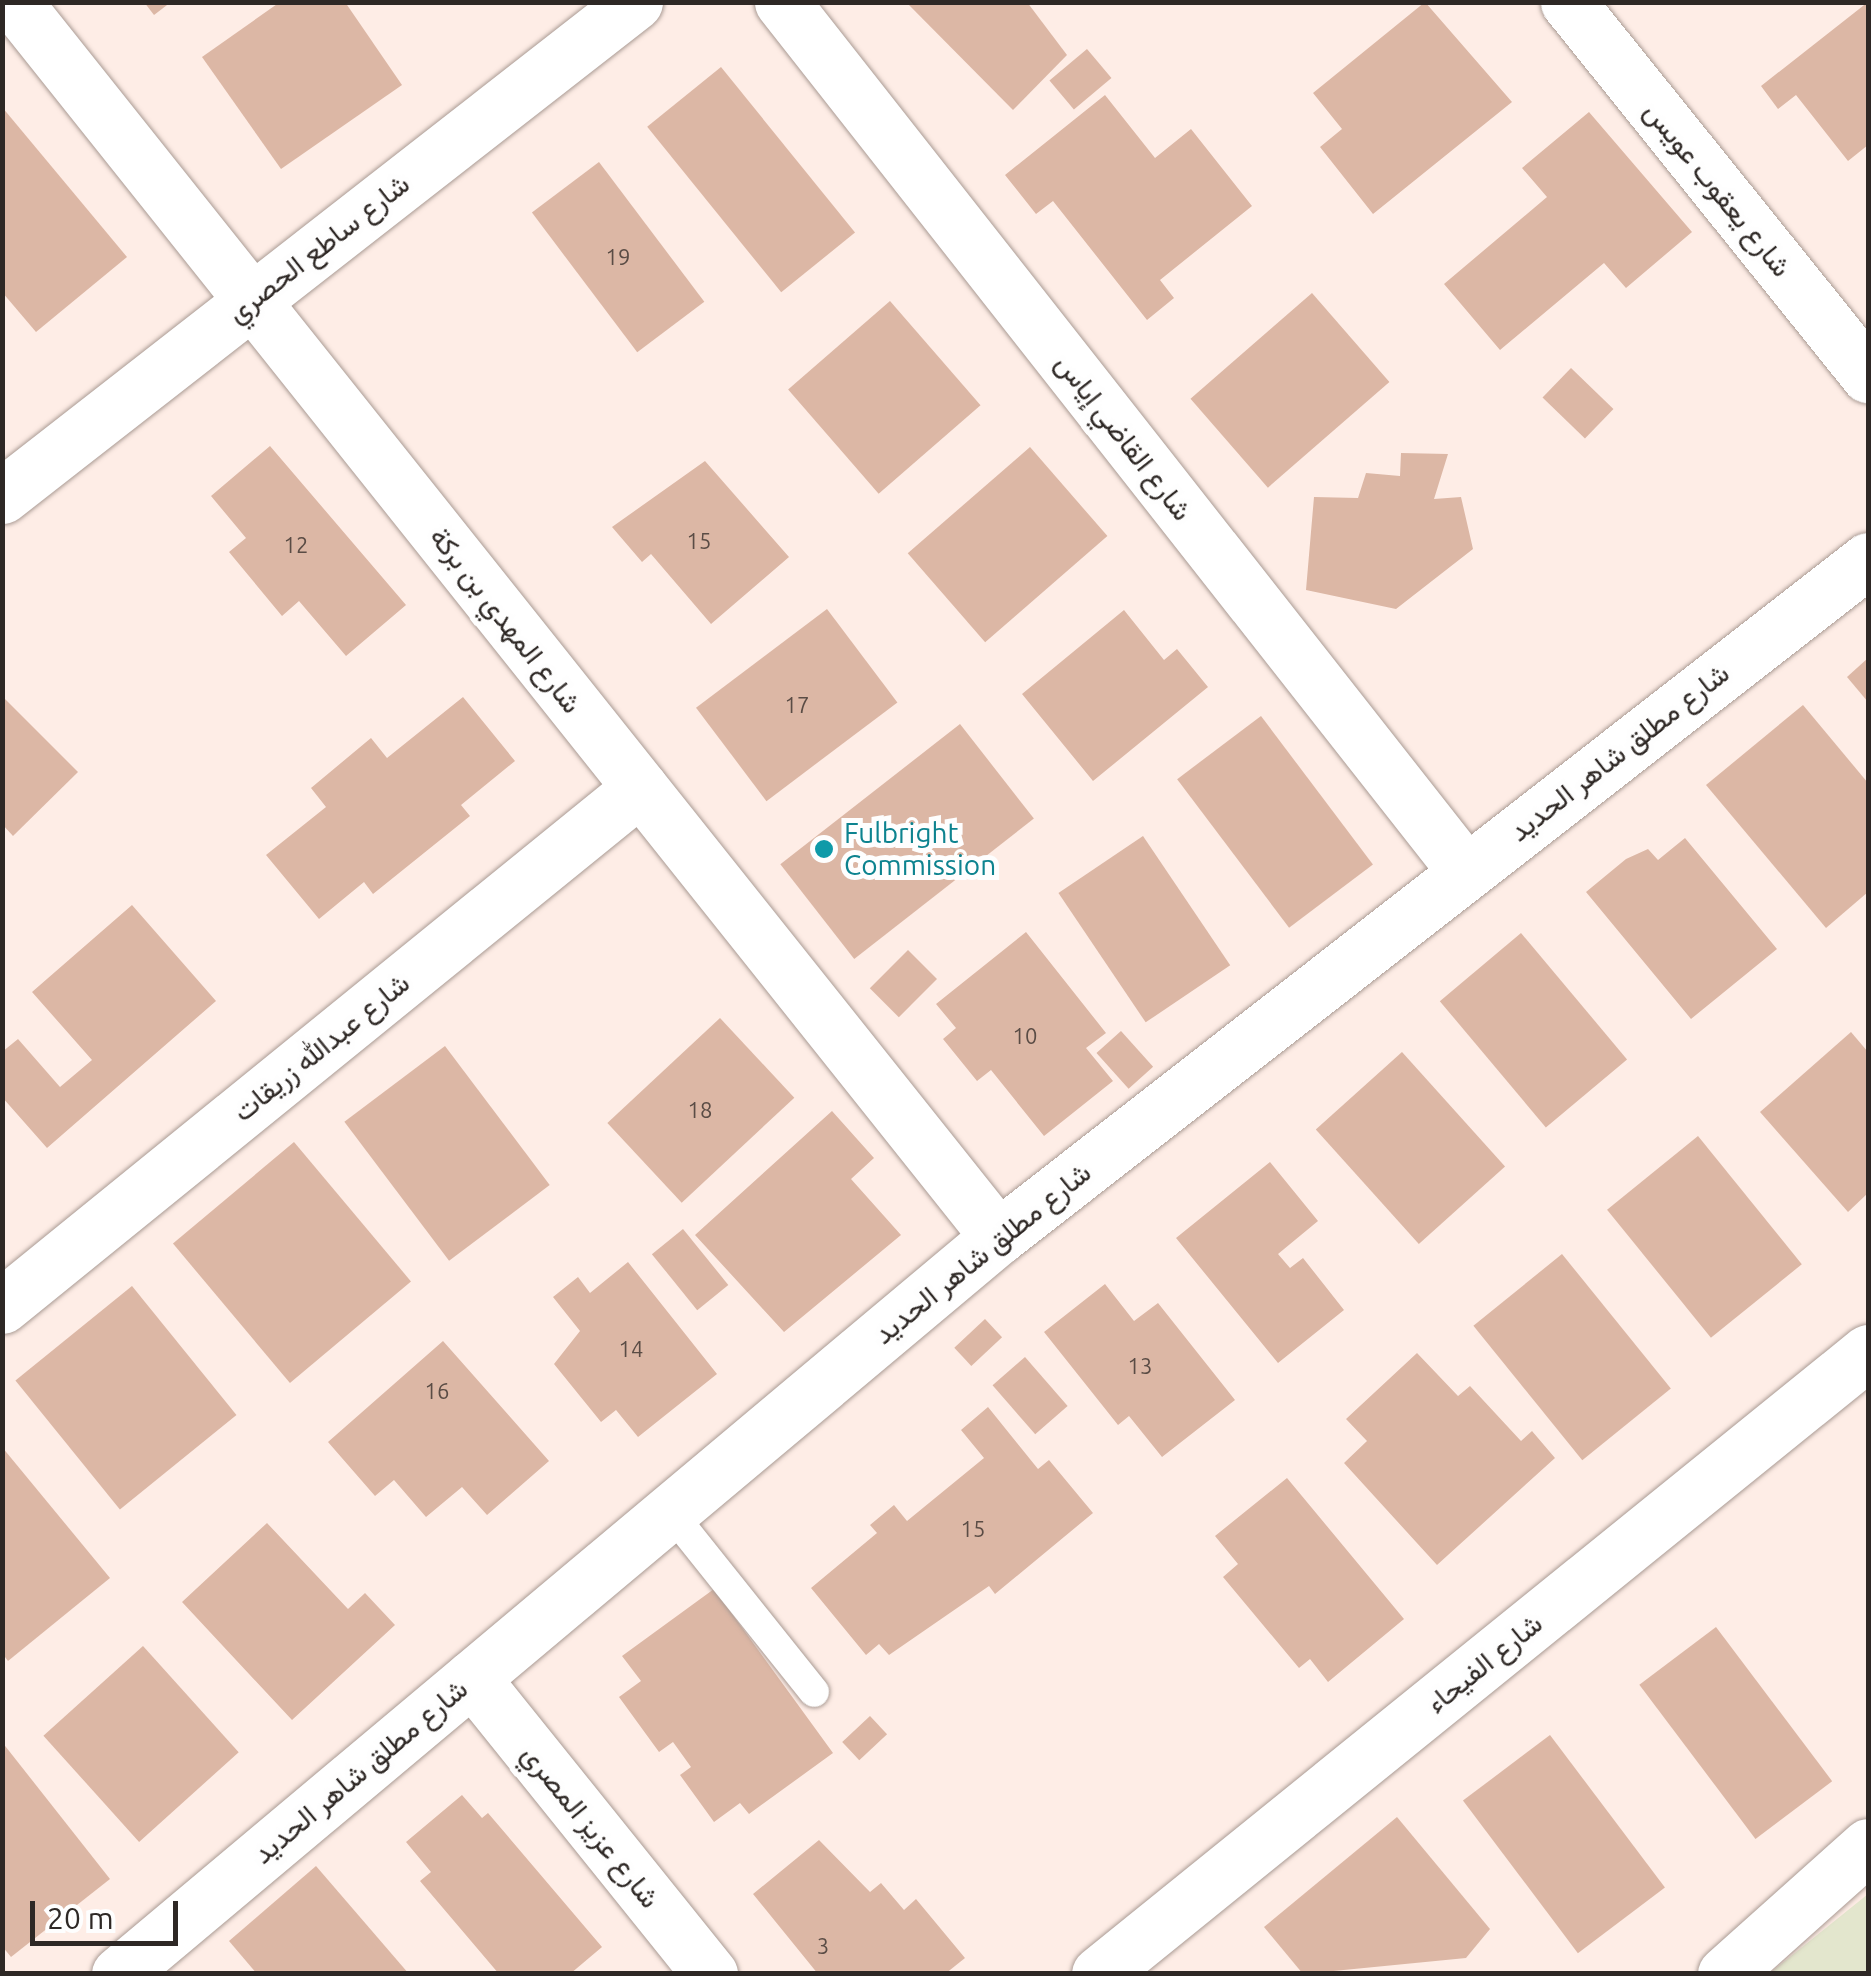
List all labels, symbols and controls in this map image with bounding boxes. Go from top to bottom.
street label: شارع يعقوب عويس [1637,95,1799,283]
street label: شارع ساطع الحصري [220,166,416,330]
house number: 19 [606,244,630,270]
street label: شارع القاضي إياس [1049,347,1199,527]
street label: شارع المهدي بن بركة [423,520,589,720]
house number: 15 [687,528,711,554]
house number: 12 [284,532,308,558]
street label: شارع مطلق شاهر الحديد [1503,656,1735,848]
house number: 17 [785,692,809,718]
place label: Fulbright Commission [844,816,996,882]
marker: Fulbright Commission [813,838,835,860]
street label: شارع عبدالله زريقات [226,966,416,1128]
house number: 10 [1013,1023,1037,1049]
house number: 18 [688,1097,712,1123]
street label: شارع مطلق شاهر الحديد [867,1155,1097,1351]
house number: 14 [619,1336,643,1362]
house number: 13 [1128,1353,1152,1379]
house number: 16 [425,1378,449,1404]
house number: 15 [961,1516,985,1542]
street label: شارع الفيحاء [1419,1606,1549,1720]
street label: شارع مطلق شاهر الحديد [246,1672,474,1870]
street label: شارع عزيز المصري [515,1738,667,1914]
scale bar [35,1881,182,1943]
text: 20 m [47,1901,114,1935]
house number: 3 [817,1933,829,1959]

